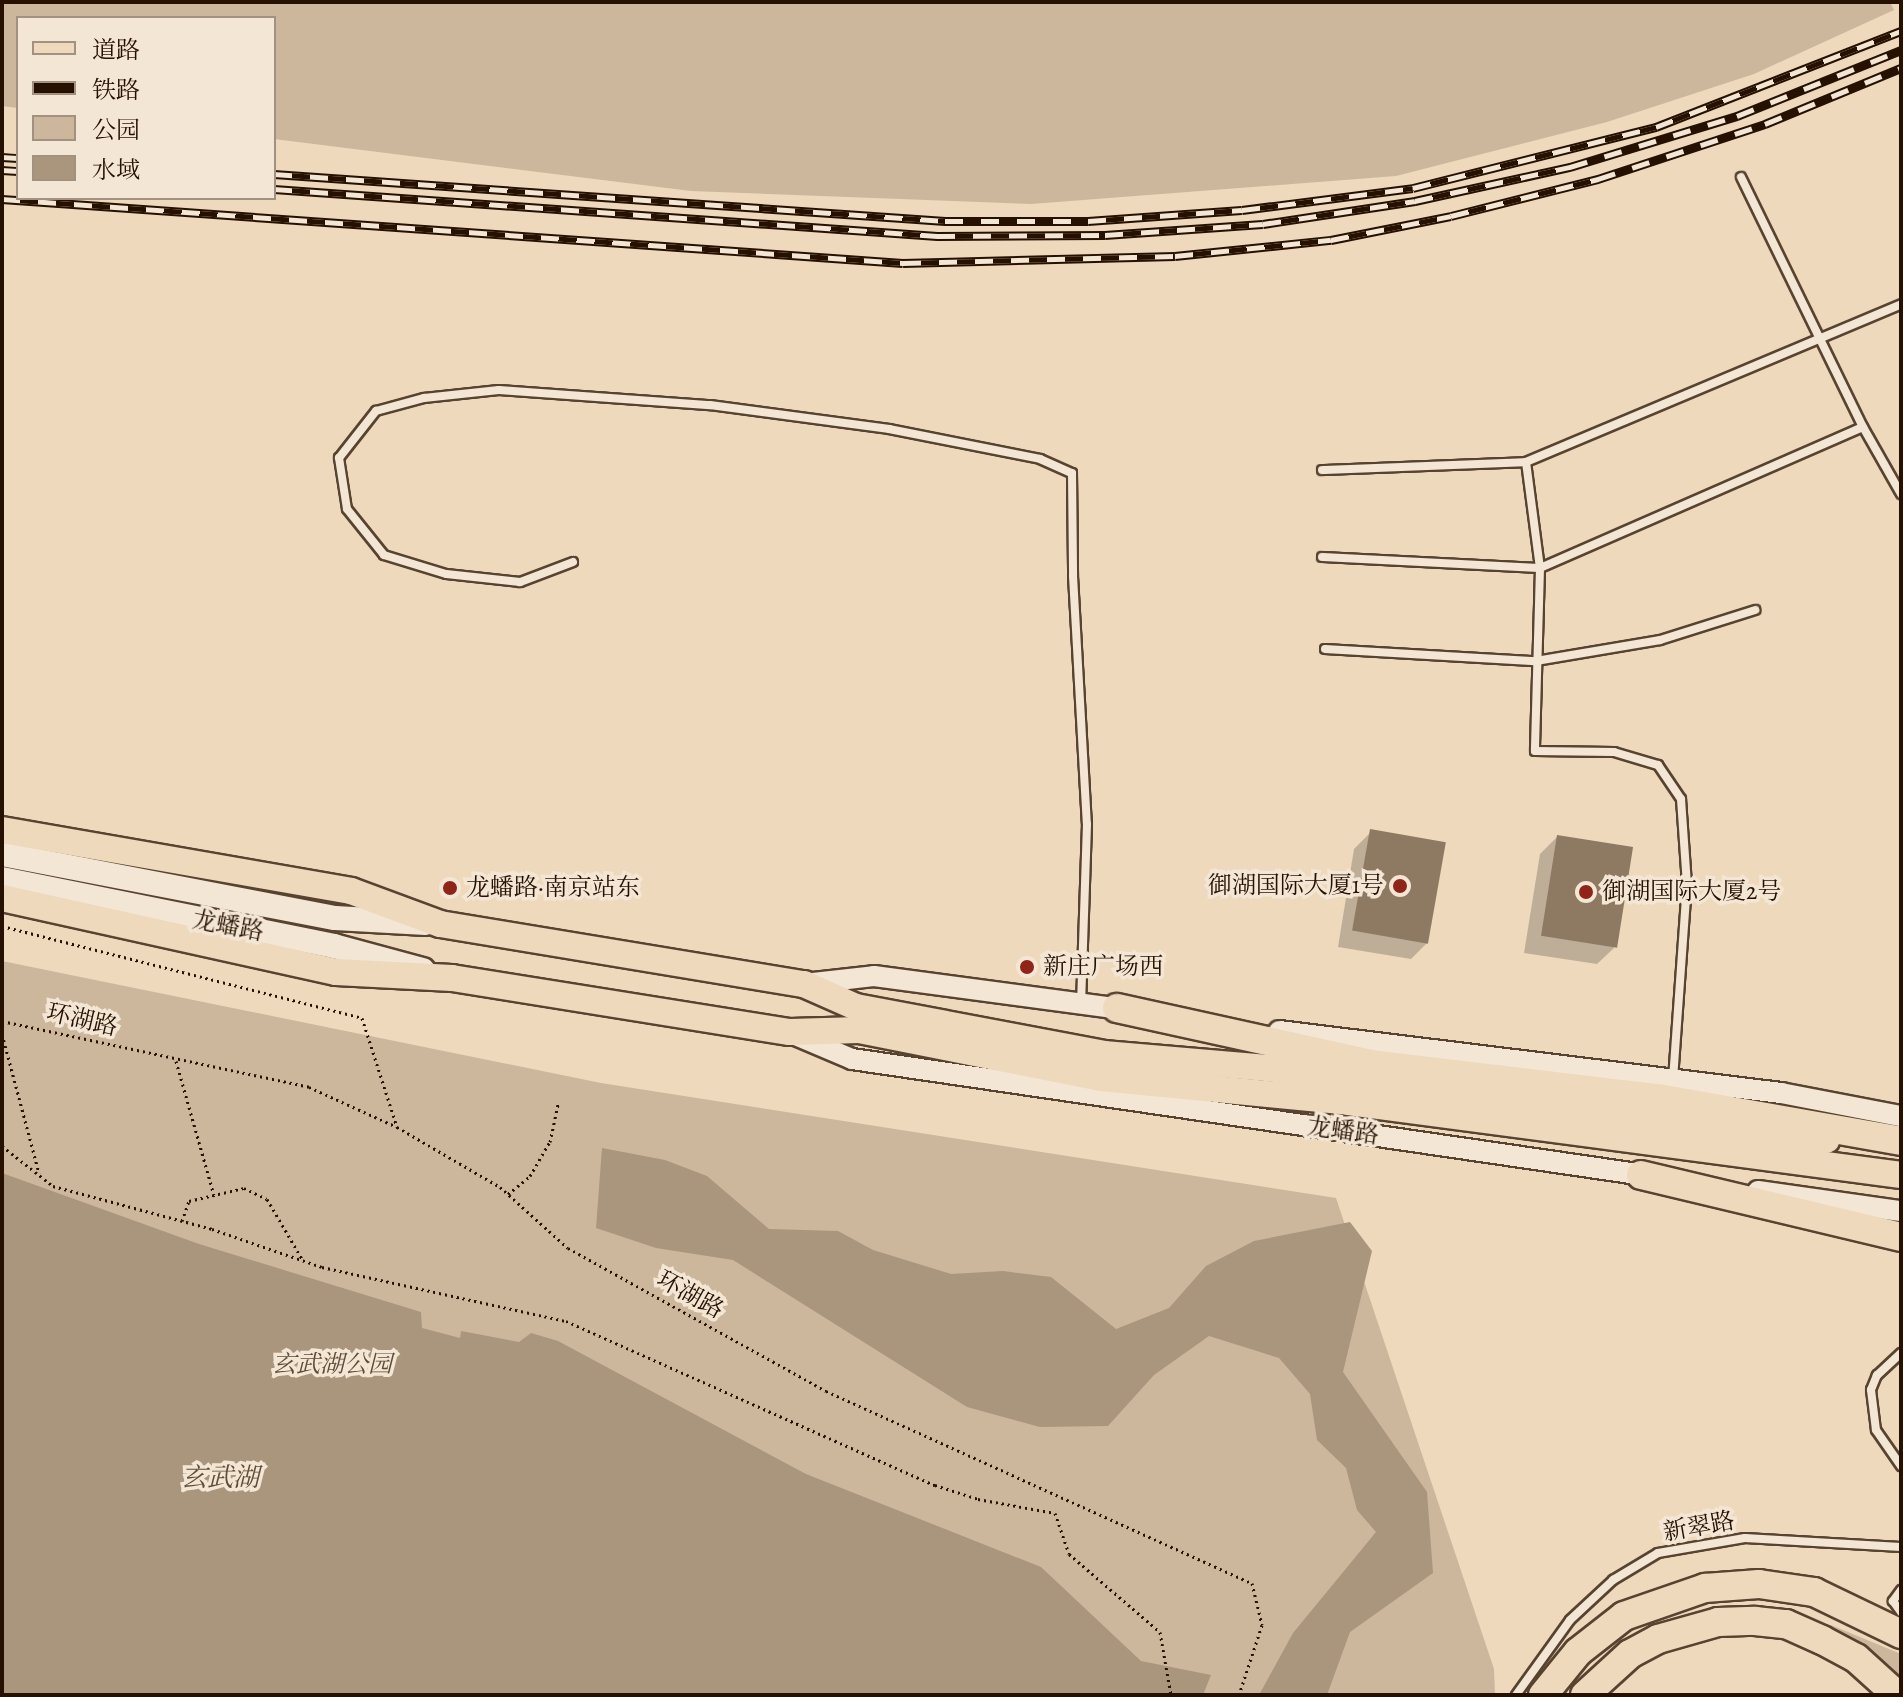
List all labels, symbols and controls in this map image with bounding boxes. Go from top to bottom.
legend [16,16,276,200]
text: 道路 [92,34,140,66]
text: 铁路 [92,74,140,106]
text: 公园 [92,114,140,146]
text: 水域 [92,154,140,186]
place label: 御湖国际大厦1号 [1208,872,1384,900]
place label: 龙蟠路·南京站东 [466,874,640,902]
marker: 御湖国际大厦1号 [1391,877,1409,895]
place label: 御湖国际大厦2号 [1602,878,1781,906]
marker: 龙蟠路·南京站东 [441,879,459,897]
marker: 御湖国际大厦2号 [1577,883,1595,901]
street label: 龙蟠路 [190,905,266,947]
place label: 新庄广场西 [1043,953,1163,981]
marker: 新庄广场西 [1018,958,1036,976]
street label: 环湖路 [44,998,120,1042]
street label: 龙蟠路 [1305,1112,1381,1150]
street label: 环湖路 [652,1265,728,1325]
park label: 玄武湖公园 [272,1351,392,1379]
water label: 玄武湖 [181,1462,259,1494]
street label: 新翠路 [1661,1507,1737,1547]

